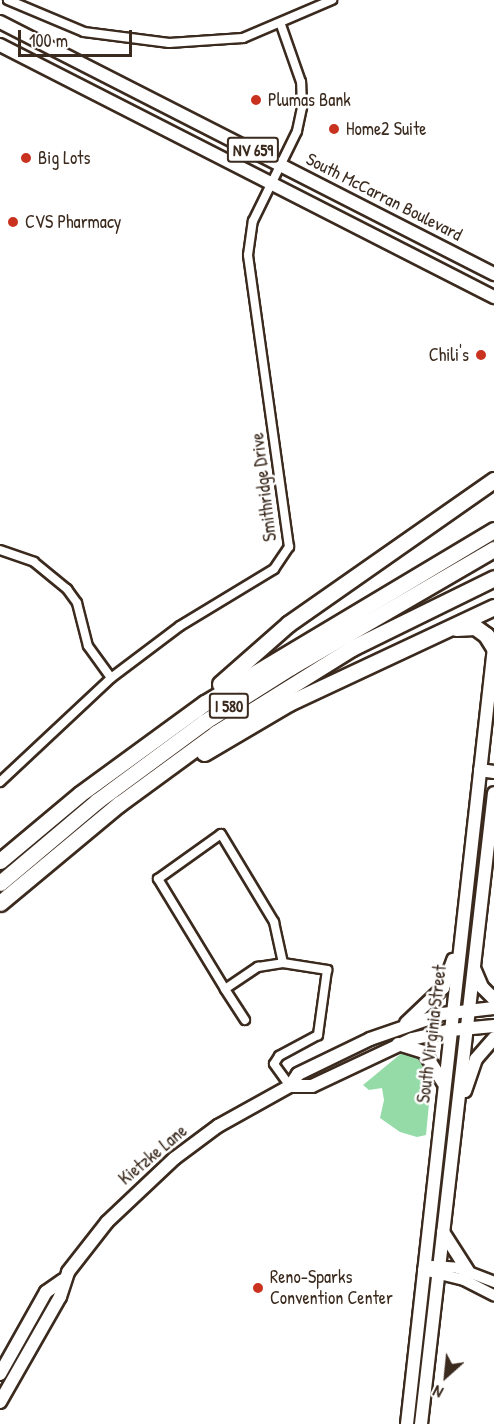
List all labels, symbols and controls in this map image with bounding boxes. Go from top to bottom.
scale bar [21,18,135,56]
text: 100 m [29,28,68,53]
place label: Plumas Bank [268,89,351,111]
marker: Plumas Bank [249,93,263,107]
place label: Home2 Suite [346,118,426,140]
marker: Home2 Suite [327,122,341,136]
road number: NV 659 [226,137,280,163]
place label: Big Lots [38,147,90,169]
street label: South McCarran Boulevard [302,148,466,246]
marker: Big Lots [19,151,33,165]
place label: CVS Pharmacy [25,211,121,233]
marker: CVS Pharmacy [6,215,20,229]
place label: Chili's [429,344,469,366]
marker: Chili's [474,348,488,362]
street label: Smithridge Drive [247,431,281,543]
road number: I 580 [208,693,250,719]
street label: South Virginia Street [413,964,451,1104]
street label: Kietzke Lane [115,1120,191,1190]
place label: Reno-Sparks Convention Center [270,1267,393,1310]
marker: Reno-Sparks Convention Center [251,1281,265,1295]
north arrow [416,1346,476,1406]
text: N [429,1380,447,1404]

